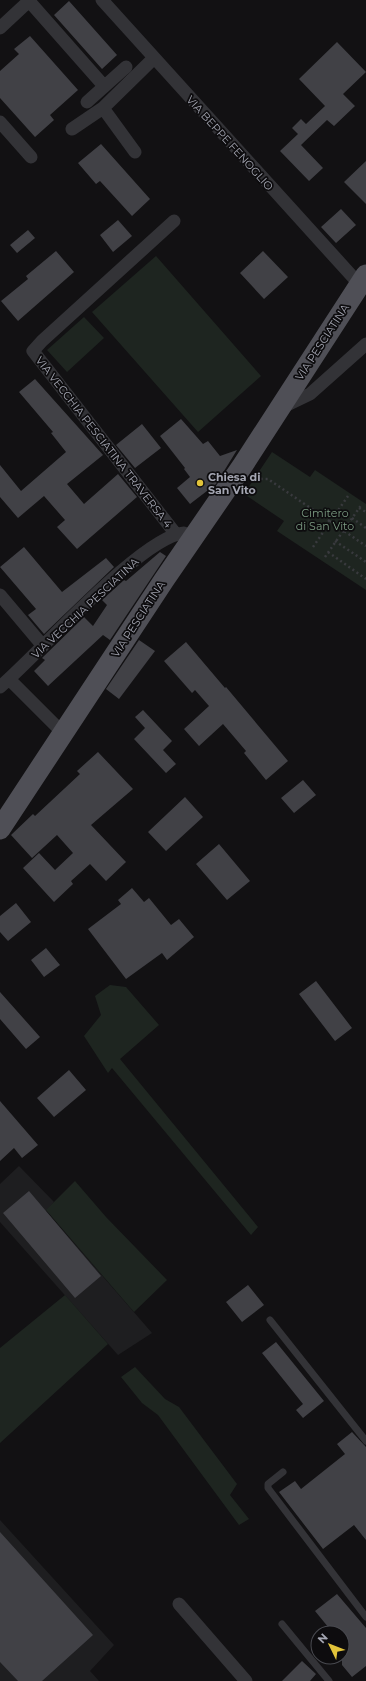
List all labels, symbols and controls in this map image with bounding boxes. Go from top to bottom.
street label: VIA BEPPE FENOGLIO [184,93,276,193]
street label: VIA PESCIATINA [292,301,352,383]
street label: VIA VECCHIA PESCIATINA TRAVERSA 4 [33,353,176,531]
place label: Chiesa di San Vito [208,470,260,497]
marker: Chiesa di San Vito [195,478,205,488]
park label: Cimitero di San Vito [296,506,354,533]
street label: VIA VECCHIA PESCIATINA [28,554,142,661]
street label: VIA PESCIATINA [108,578,168,660]
north arrow [310,1625,350,1665]
text: N [315,1630,331,1646]

